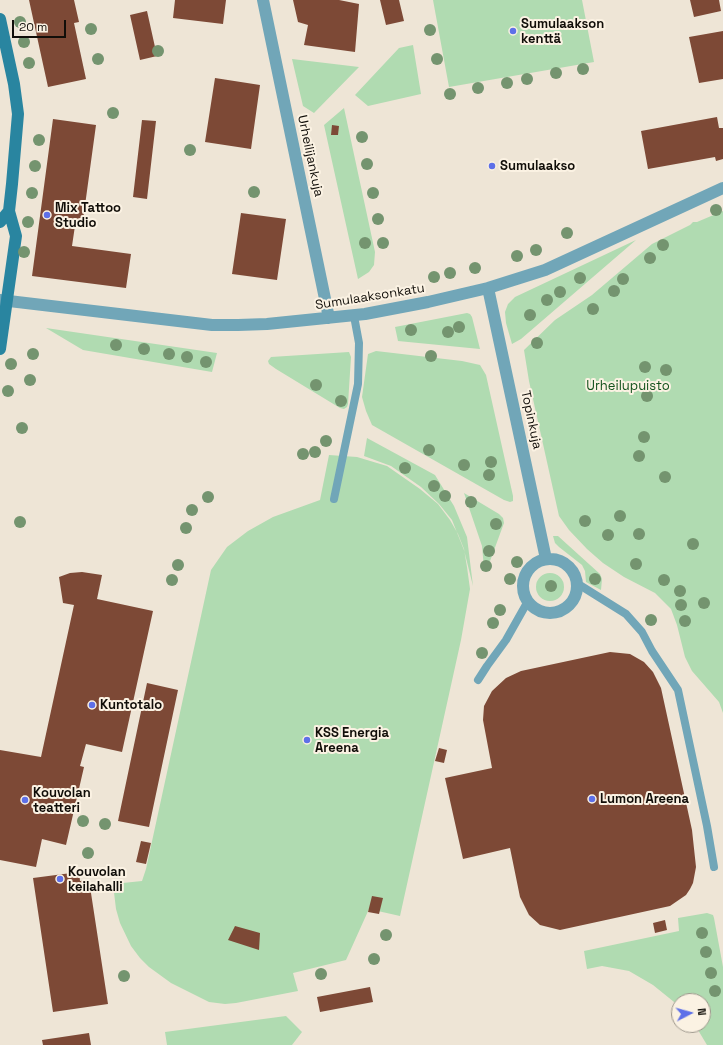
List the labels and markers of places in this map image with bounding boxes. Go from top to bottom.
place label: Sumulaakson kenttä [521,16,604,47]
marker: Sumulaakson kenttä [508,26,518,36]
place label: Sumulaakso [500,158,575,174]
marker: Sumulaakso [487,161,497,171]
place label: Mix Tattoo Studio [55,200,121,231]
marker: Mix Tattoo Studio [42,210,52,220]
place label: Kuntotalo [100,697,162,713]
marker: Kuntotalo [87,700,97,710]
place label: KSS Energia Areena [315,725,389,756]
marker: KSS Energia Areena [302,735,312,745]
place label: Kouvolan teatteri [33,785,91,816]
place label: Lumon Areena [600,791,689,807]
marker: Lumon Areena [587,794,597,804]
marker: Kouvolan teatteri [20,795,30,805]
place label: Kouvolan keilahalli [68,864,126,895]
marker: Kouvolan keilahalli [55,874,65,884]

